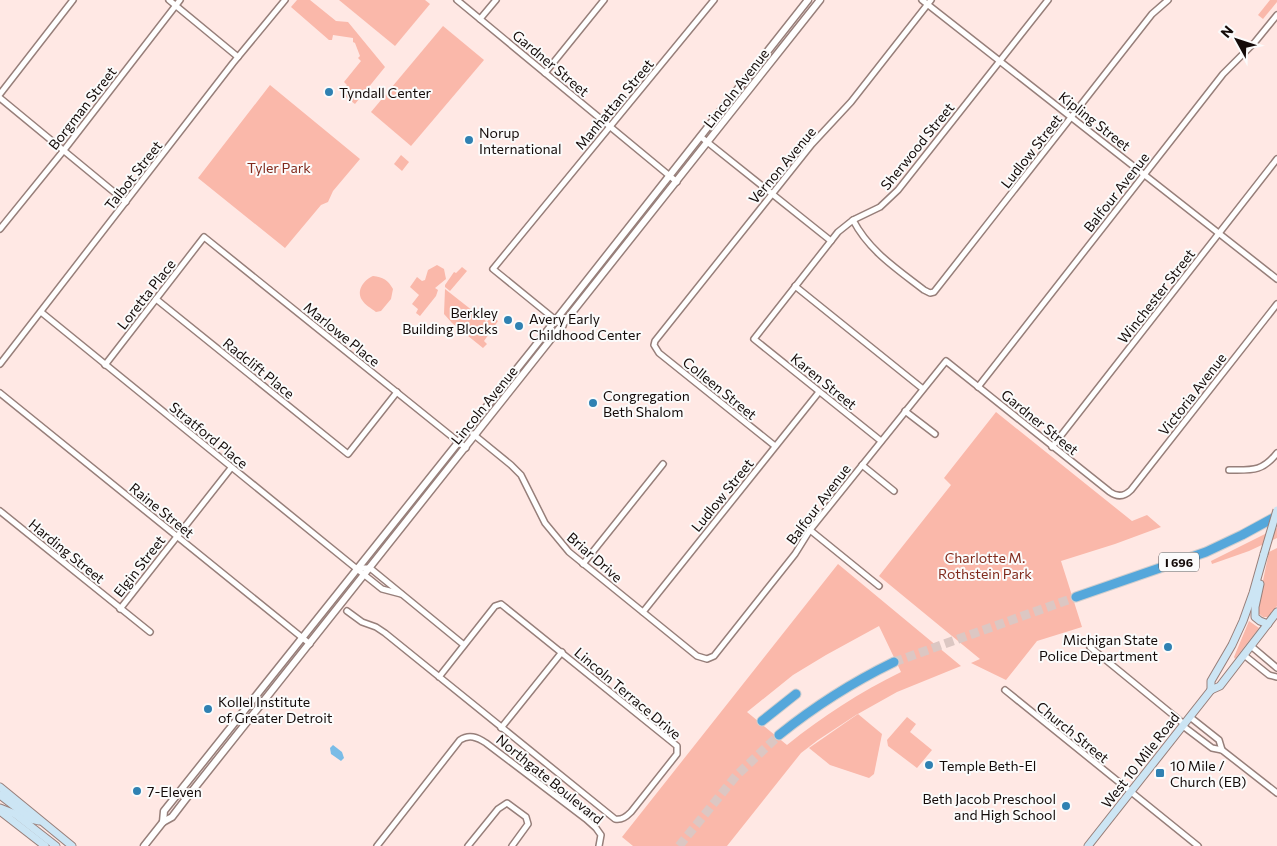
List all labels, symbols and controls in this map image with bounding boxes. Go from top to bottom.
north arrow [1212,15,1262,65]
text: N [1217,22,1237,41]
street label: Gardner Street [509,26,593,100]
street label: Lincoln Avenue [700,45,772,131]
street label: Manhattan Street [571,55,657,153]
street label: Borgman Street [44,63,120,153]
place label: Tyndall Center [339,84,432,101]
marker: Tyndall Center [323,86,335,98]
street label: Kipling Street [1056,88,1134,154]
street label: Sherwood Street [877,99,958,193]
street label: Ludlow Street [997,110,1065,191]
street label: Vernon Avenue [745,123,819,207]
place label: Norup International [479,124,562,157]
marker: Norup International [463,134,475,146]
street label: Talbot Street [101,137,165,213]
street label: Balfour Avenue [1080,149,1152,235]
park label: Tyler Park [247,159,311,176]
street label: Winchester Street [1114,245,1198,347]
street label: Loretta Place [113,255,179,333]
street label: Marlowe Place [301,298,383,370]
place label: Berkley Building Blocks [402,304,498,337]
place label: Avery Early Childhood Center [529,310,641,343]
marker: Berkley Building Blocks [502,314,514,326]
marker: Avery Early Childhood Center [513,320,525,332]
street label: Radclift Place [220,334,298,402]
street label: Karen Street [788,349,861,413]
street label: Victoria Avenue [1155,349,1229,439]
street label: Colleen Street [680,353,761,423]
street label: Lincoln Avenue [447,362,521,448]
street label: Gardner Street [998,386,1082,458]
place label: Congregation Beth Shalom [603,387,690,420]
marker: Congregation Beth Shalom [587,397,599,409]
street label: Stratford Place [166,398,252,472]
street label: Ludlow Street [687,455,757,535]
street label: Balfour Avenue [782,460,854,548]
street label: Raine Street [126,479,198,541]
street label: Harding Street [26,515,109,587]
street label: Briar Drive [564,528,626,586]
street label: Elgin Street [110,532,168,600]
park label: Charlotte M. Rothstein Park [938,549,1032,582]
road number: I 696 [1159,552,1199,572]
place label: Michigan State Police Department [1039,631,1158,664]
marker: Michigan State Police Department [1162,641,1174,653]
street label: Lincoln Terrace Drive [571,644,685,742]
place label: Kollel Institute of Greater Detroit [218,693,333,726]
street label: Church Street [1033,698,1113,766]
marker: Kollel Institute of Greater Detroit [202,703,214,715]
street label: West 10 Mile Road [1097,709,1183,811]
street label: Northgate Boulevard [493,731,607,827]
place label: Temple Beth-El [939,757,1036,774]
place label: 10 Mile / Church (EB) [1170,757,1246,790]
marker: Temple Beth-El [923,759,935,771]
marker: 10 Mile / Church (EB) [1154,767,1166,779]
place label: 7-Eleven [147,783,202,800]
marker: 7-Eleven [131,785,143,797]
place label: Beth Jacob Preschool and High School [922,790,1056,823]
marker: Beth Jacob Preschool and High School [1060,800,1072,812]

